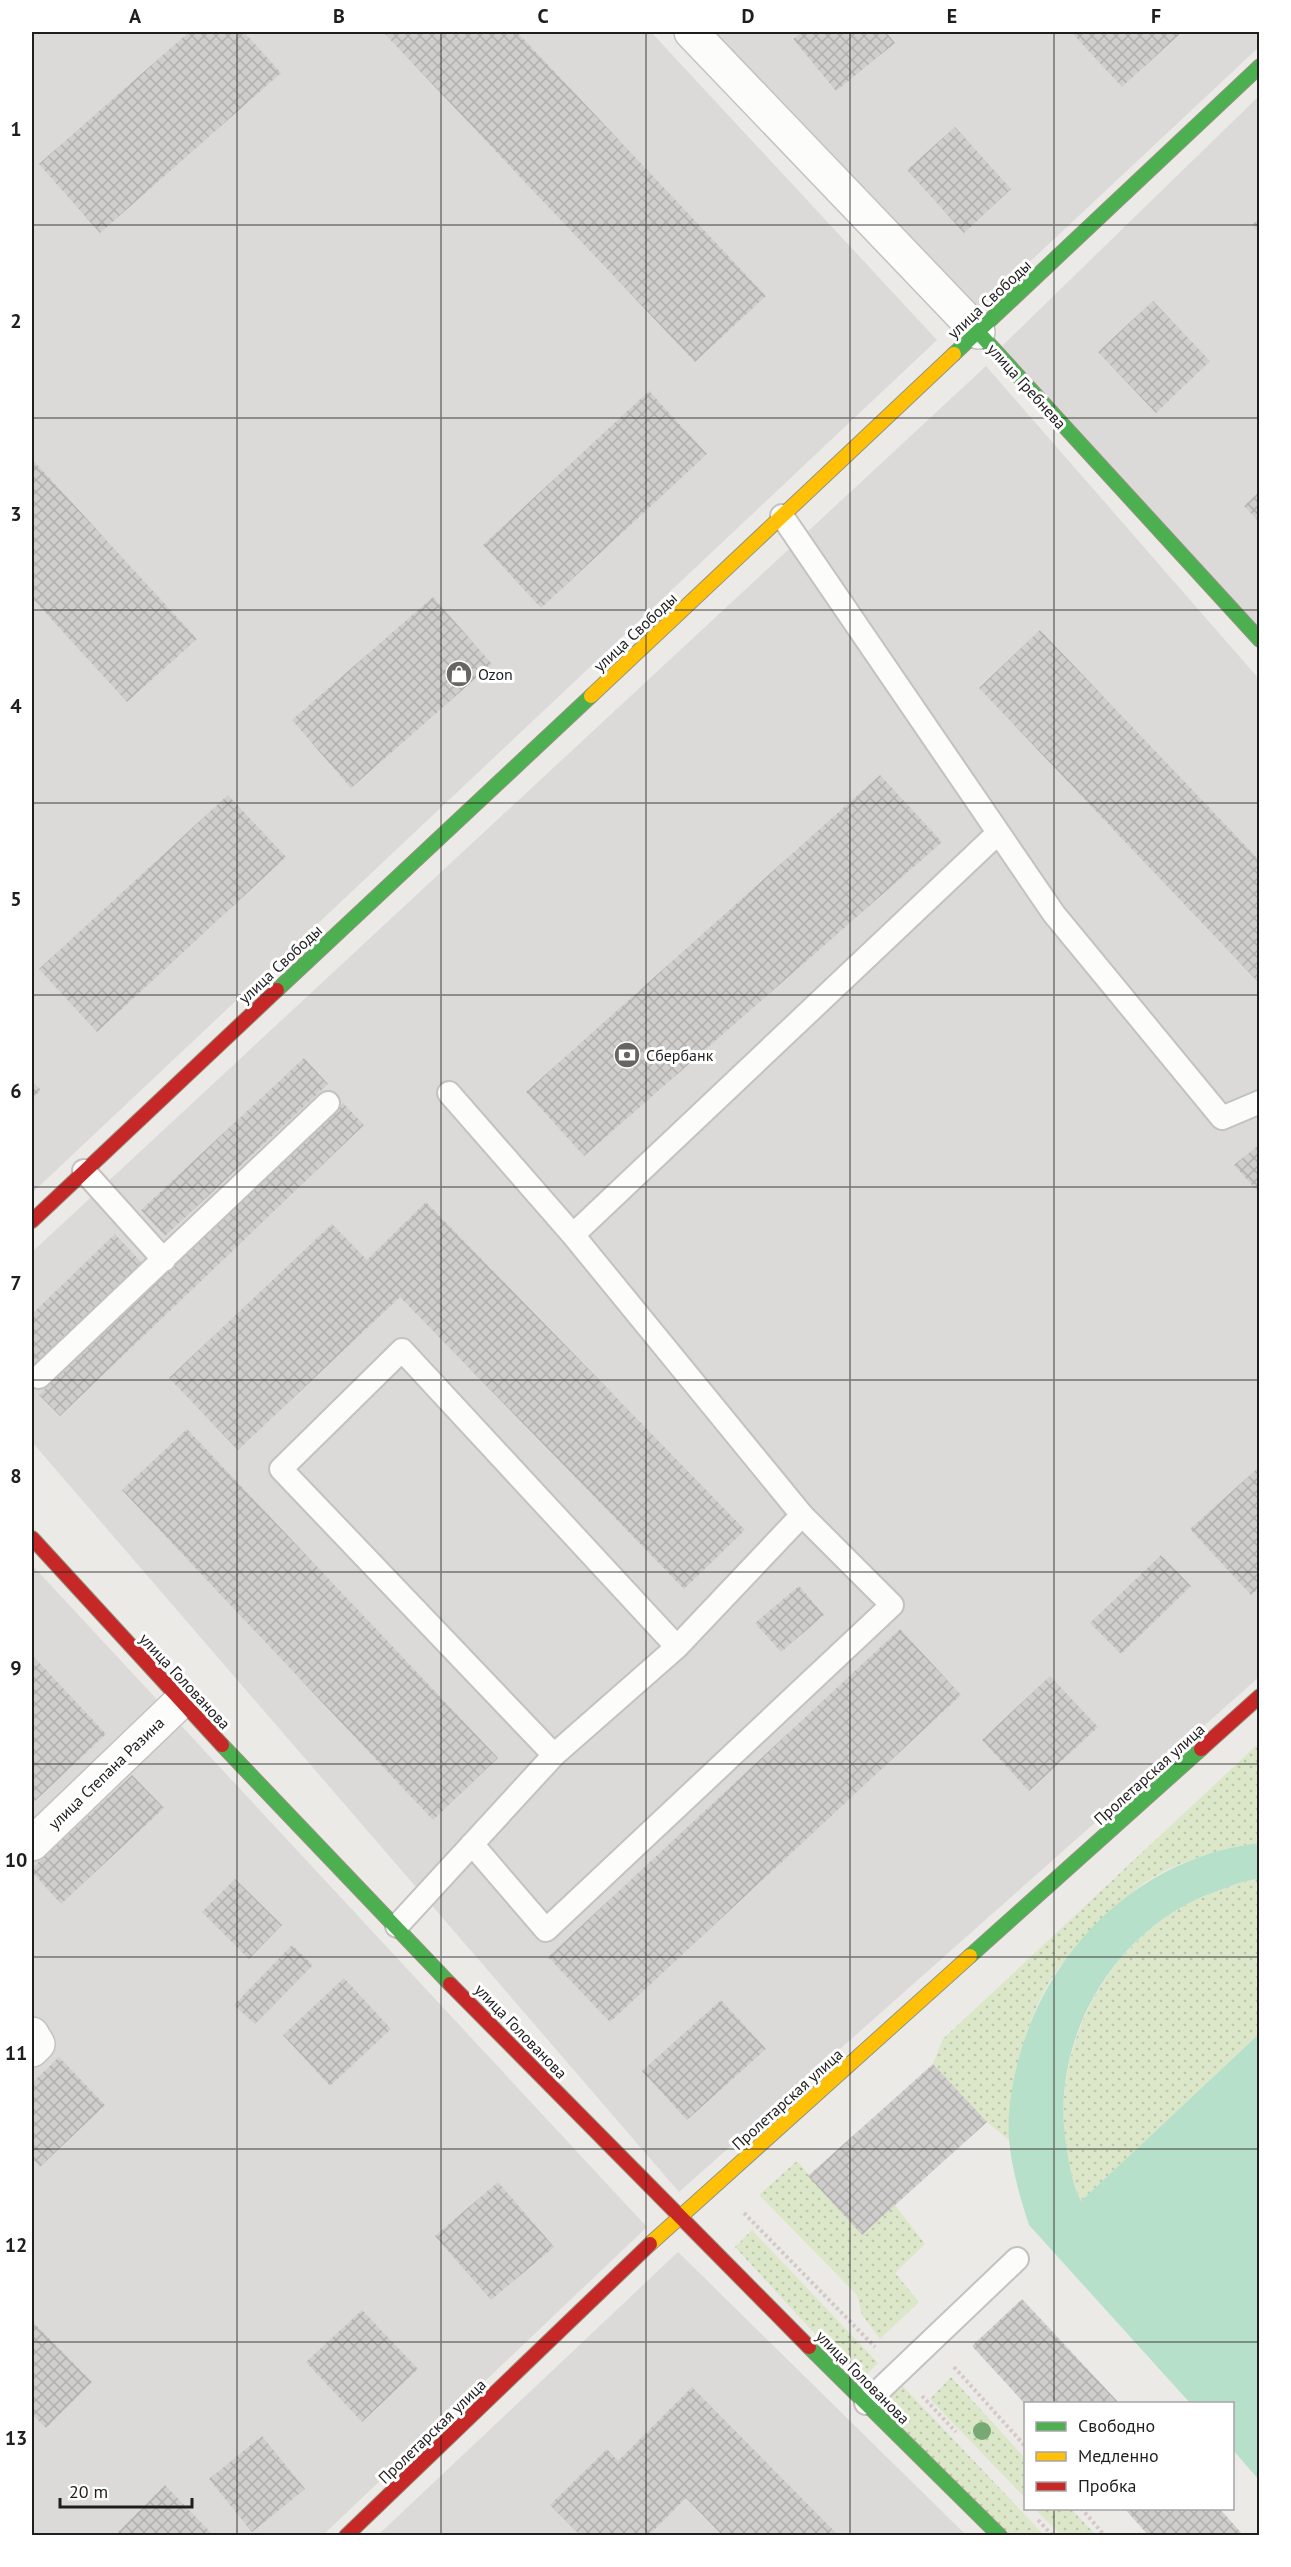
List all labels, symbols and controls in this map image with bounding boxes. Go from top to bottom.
text: A [129,3,142,29]
text: B [333,3,345,29]
text: C [537,3,549,29]
text: D [742,3,755,29]
text: E [947,3,957,29]
text: F [1151,3,1161,29]
text: 1 [10,116,22,142]
street label: улица Свободы [943,255,1035,343]
text: 2 [10,308,22,334]
street label: улица Гребнева [983,339,1071,433]
text: 3 [10,501,22,527]
street label: улица Свободы [589,588,681,676]
shop icon: Ozon [444,659,474,689]
place label: Ozon [478,664,513,684]
text: 4 [10,693,22,719]
text: 5 [10,886,22,912]
street label: улица Свободы [234,920,326,1008]
bank icon: Сбербанк [612,1040,642,1070]
place label: Сбербанк [646,1045,714,1065]
text: 6 [10,1078,22,1104]
text: 7 [10,1270,22,1296]
text: 8 [10,1463,22,1489]
street label: улица Голованова [135,1629,235,1733]
text: 9 [10,1655,22,1681]
street label: улица Степана Разина [44,1713,168,1833]
street label: Пролетарская улица [1089,1719,1209,1829]
text: 10 [5,1847,27,1873]
street label: улица Голованова [471,1979,571,2083]
text: 11 [5,2040,27,2066]
street label: Пролетарская улица [727,2044,847,2154]
text: 12 [5,2232,27,2258]
street label: улица Голованова [812,2326,914,2428]
street label: Пролетарская улица [374,2374,490,2488]
legend [1024,2402,1234,2510]
text: Свободно [1078,2414,1155,2437]
text: 13 [5,2425,27,2451]
text: Медленно [1078,2444,1159,2467]
scale bar [60,2471,192,2509]
text: Пробка [1078,2474,1136,2497]
text: 20 m [69,2480,108,2503]

